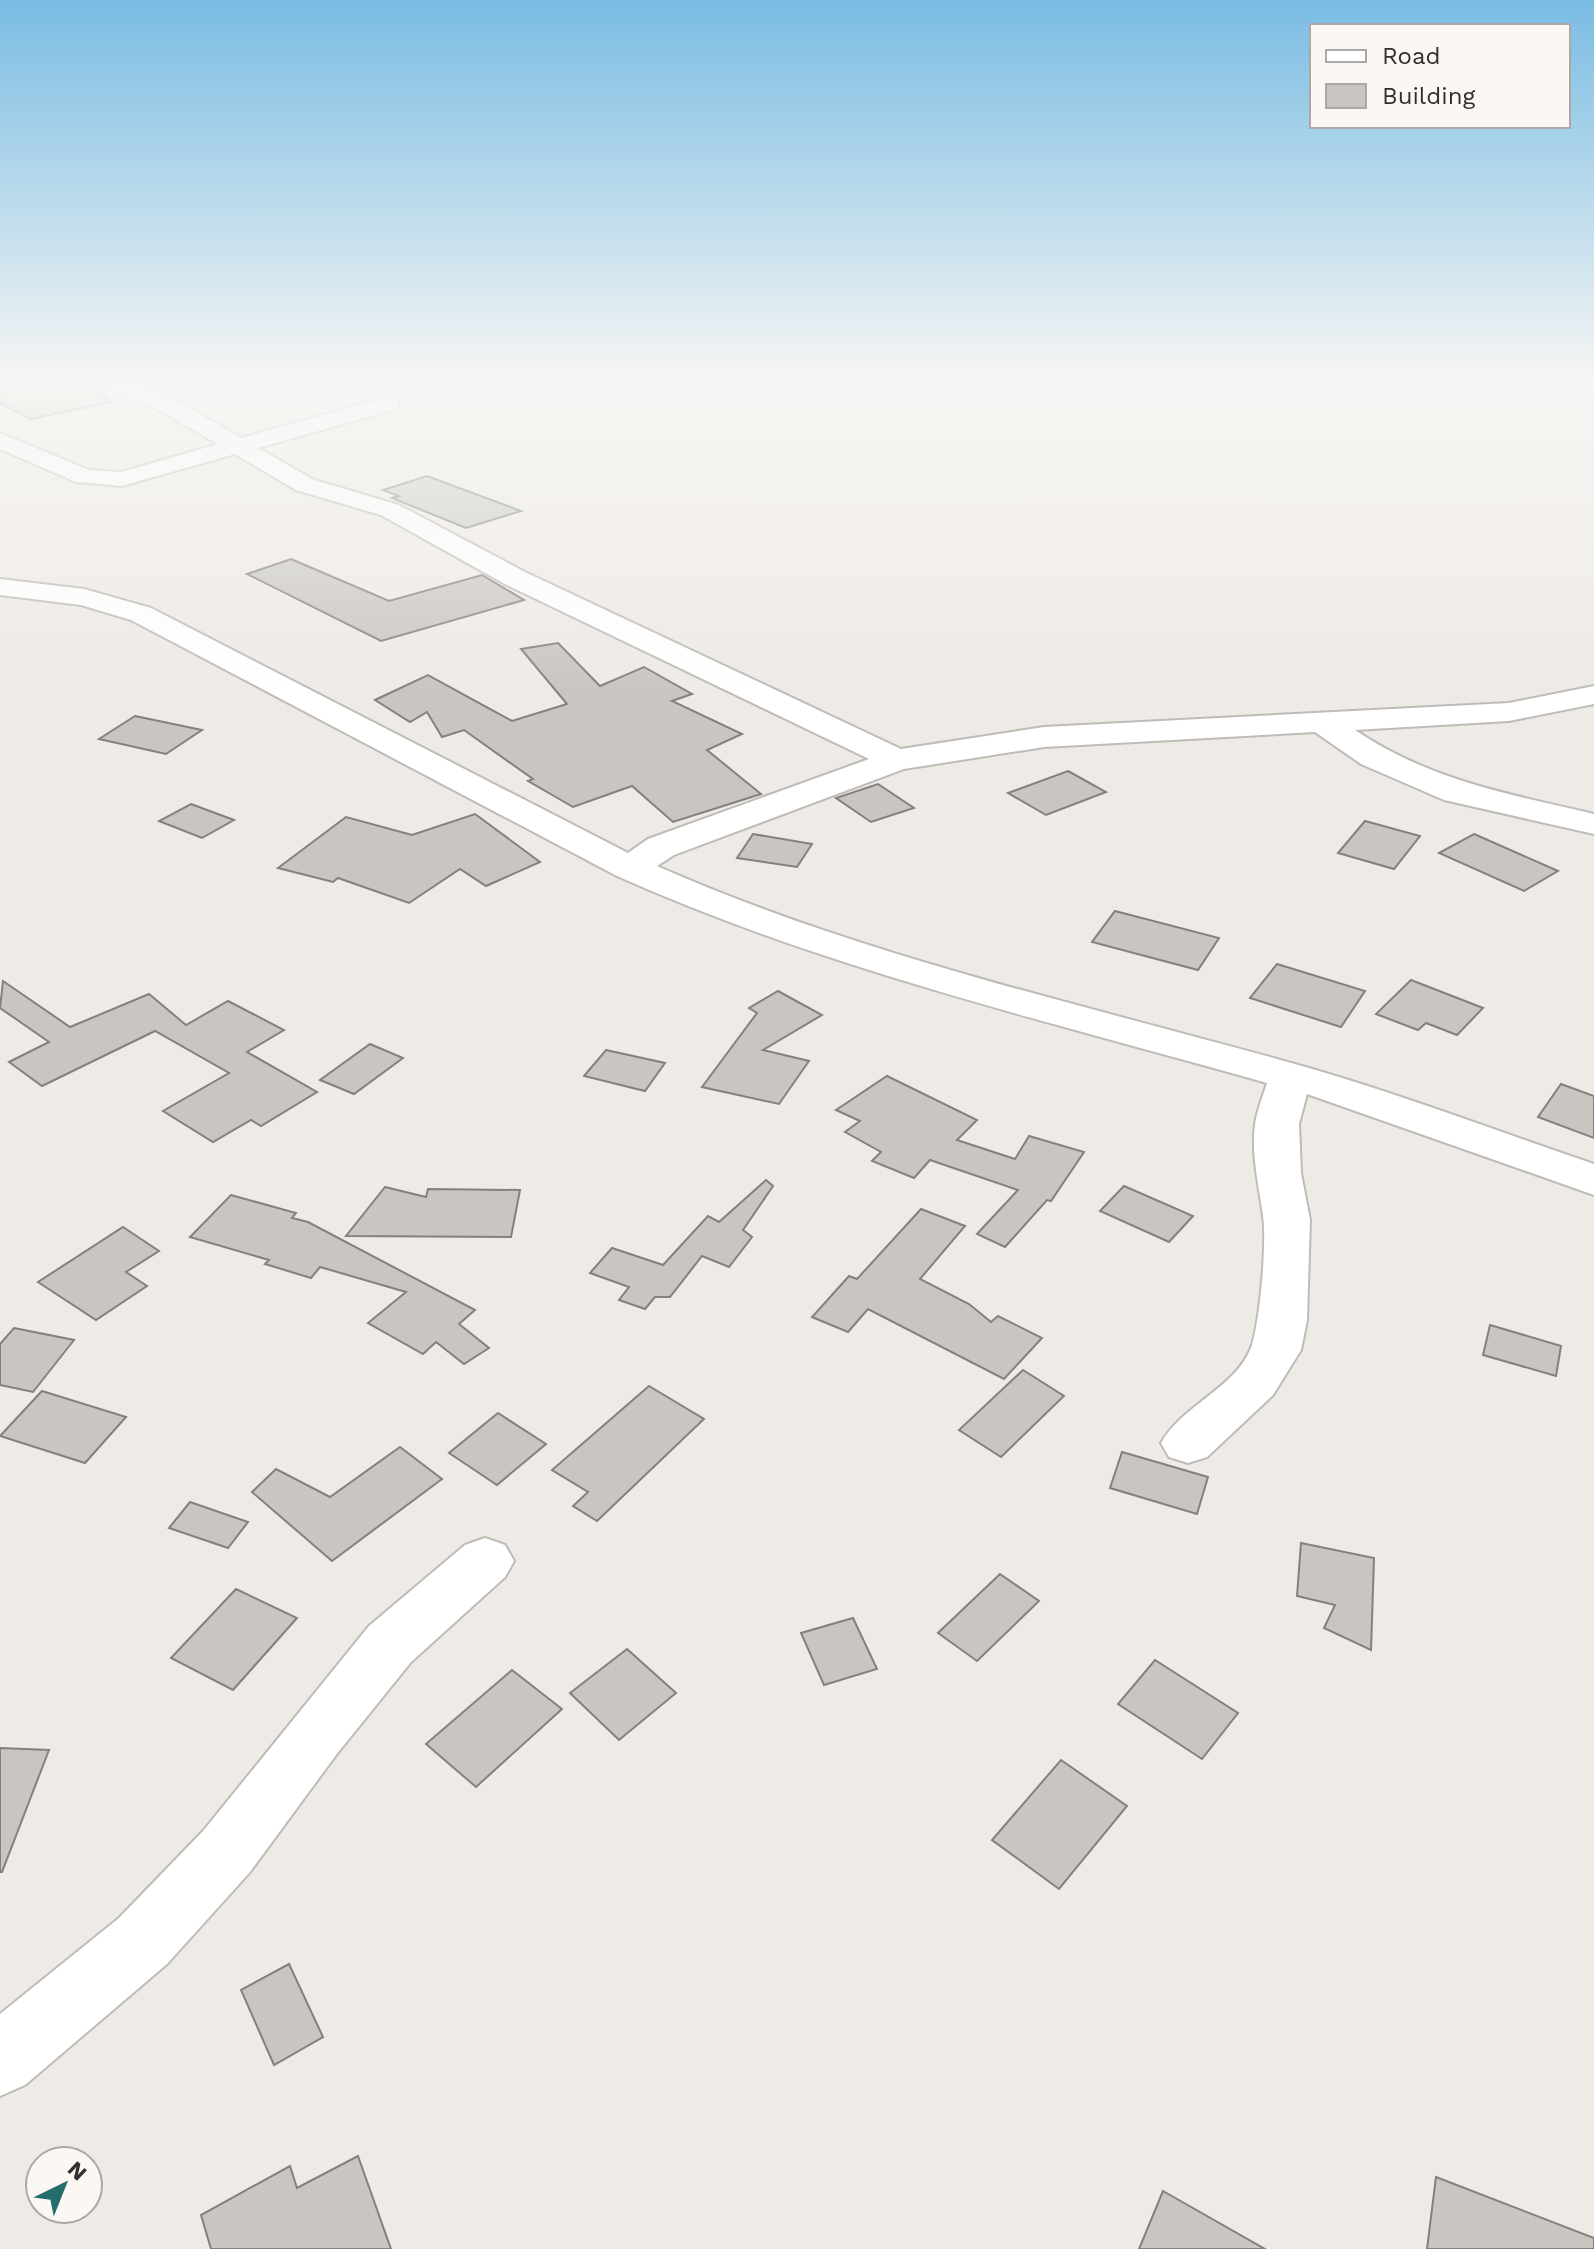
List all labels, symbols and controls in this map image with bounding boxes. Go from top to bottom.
legend [1310,24,1570,128]
text: Road [1382,42,1441,70]
text: Building [1382,82,1475,110]
north arrow [24,2145,104,2225]
text: N [63,2156,92,2185]

